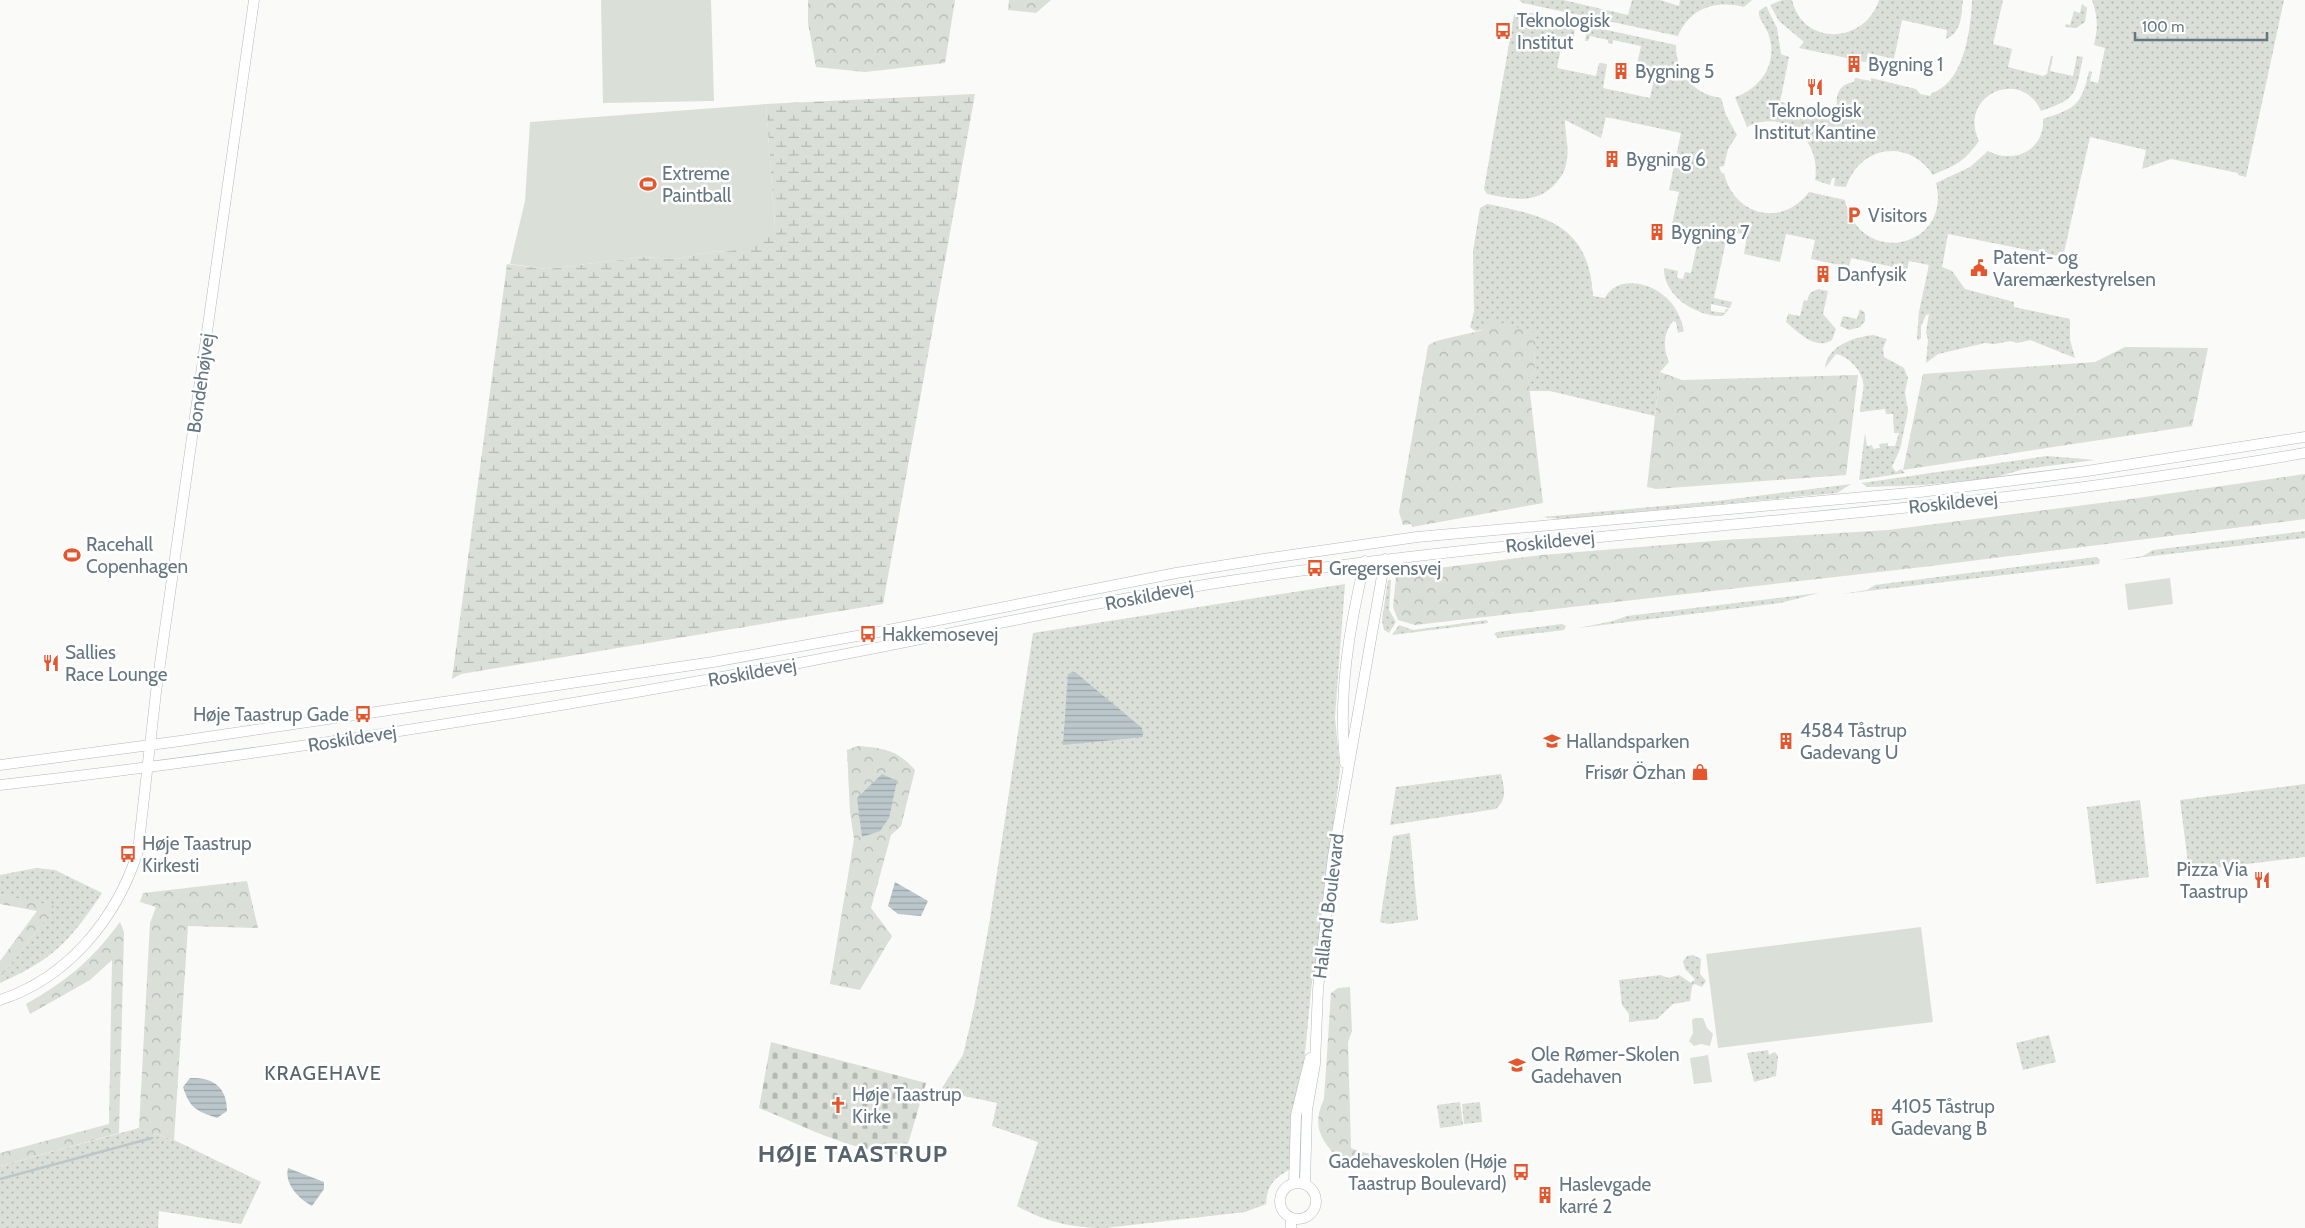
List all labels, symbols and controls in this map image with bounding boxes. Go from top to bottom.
place label: Teknologisk Institut [1517,9,1610,54]
scale bar [2135,10,2268,42]
text: 100 m [2142,18,2184,36]
bus stop icon: Teknologisk Institut [1493,21,1513,41]
place label: Bygning 1 [1868,53,1943,76]
building icon: Bygning 1 [1844,54,1864,74]
place label: Bygning 5 [1635,60,1714,83]
building icon: Bygning 5 [1611,61,1631,81]
restaurant icon: Teknologisk Institut Kantine [1805,77,1825,97]
place label: Teknologisk Institut Kantine [1754,99,1876,144]
place label: Bygning 6 [1626,148,1706,171]
building icon: Bygning 6 [1602,149,1622,169]
place label: Extreme Paintball [662,162,732,207]
sports icon: Extreme Paintball [638,174,658,194]
place label: Visitors [1868,204,1927,227]
parking icon: Visitors [1844,205,1864,225]
place label: Bygning 7 [1671,221,1750,244]
building icon: Bygning 7 [1647,222,1667,242]
place label: Patent- og Varemærkestyrelsen [1993,246,2156,291]
public building icon: Patent- og Varemærkestyrelsen [1969,258,1989,278]
place label: Danfysik [1837,263,1907,286]
building icon: Danfysik [1813,264,1833,284]
street label: Bondehøjvej [182,332,219,434]
street label: Roskildevej [1907,486,1999,519]
street label: Roskildevej [1504,525,1596,558]
place label: Racehall Copenhagen [86,533,188,578]
sports icon: Racehall Copenhagen [62,545,82,565]
place label: Gregersensvej [1329,557,1441,580]
bus stop icon: Gregersensvej [1305,558,1325,578]
street label: Roskildevej [1103,576,1195,615]
place label: Hakkemosevej [882,623,998,646]
bus stop icon: Hakkemosevej [858,624,878,644]
place label: Sallies Race Lounge [65,641,168,686]
restaurant icon: Sallies Race Lounge [41,653,61,673]
street label: Roskildevej [706,653,798,692]
place label: Høje Taastrup Gade [193,703,349,726]
bus stop icon: Høje Taastrup Gade [353,704,373,724]
place label: 4584 Tåstrup Gadevang U [1800,719,1907,764]
street label: Roskildevej [306,720,398,757]
place label: Hallandsparken [1566,730,1690,753]
school or university icon: Hallandsparken [1542,731,1562,751]
building icon: 4584 Tåstrup Gadevang U [1776,731,1796,751]
place label: Frisør Özhan [1585,761,1686,784]
shop icon: Frisør Özhan [1690,762,1710,782]
place label: Høje Taastrup Kirkesti [142,832,252,877]
street label: Halland Boulevard [1308,832,1349,980]
bus stop icon: Høje Taastrup Kirkesti [118,844,138,864]
place label: Pizza Via Taastrup [2176,858,2248,903]
restaurant icon: Pizza Via Taastrup [2252,870,2272,890]
place label: Ole Rømer-Skolen Gadehaven [1531,1043,1680,1088]
school or university icon: Ole Rømer-Skolen Gadehaven [1507,1055,1527,1075]
district label: KRAGEHAVE [264,1061,382,1085]
place label: Høje Taastrup Kirke [852,1083,962,1128]
church icon: Høje Taastrup Kirke [828,1095,848,1115]
place label: 4105 Tåstrup Gadevang B [1891,1095,1995,1140]
building icon: 4105 Tåstrup Gadevang B [1867,1107,1887,1127]
district label: HØJE TAASTRUP [758,1139,948,1168]
place label: Gadehaveskolen (Høje Taastrup Boulevard) [1328,1150,1507,1195]
bus stop icon: Gadehaveskolen (Høje Taastrup Boulevard) [1511,1162,1531,1182]
place label: Haslevgade karré 2 [1559,1173,1652,1218]
building icon: Haslevgade karré 2 [1535,1185,1555,1205]

